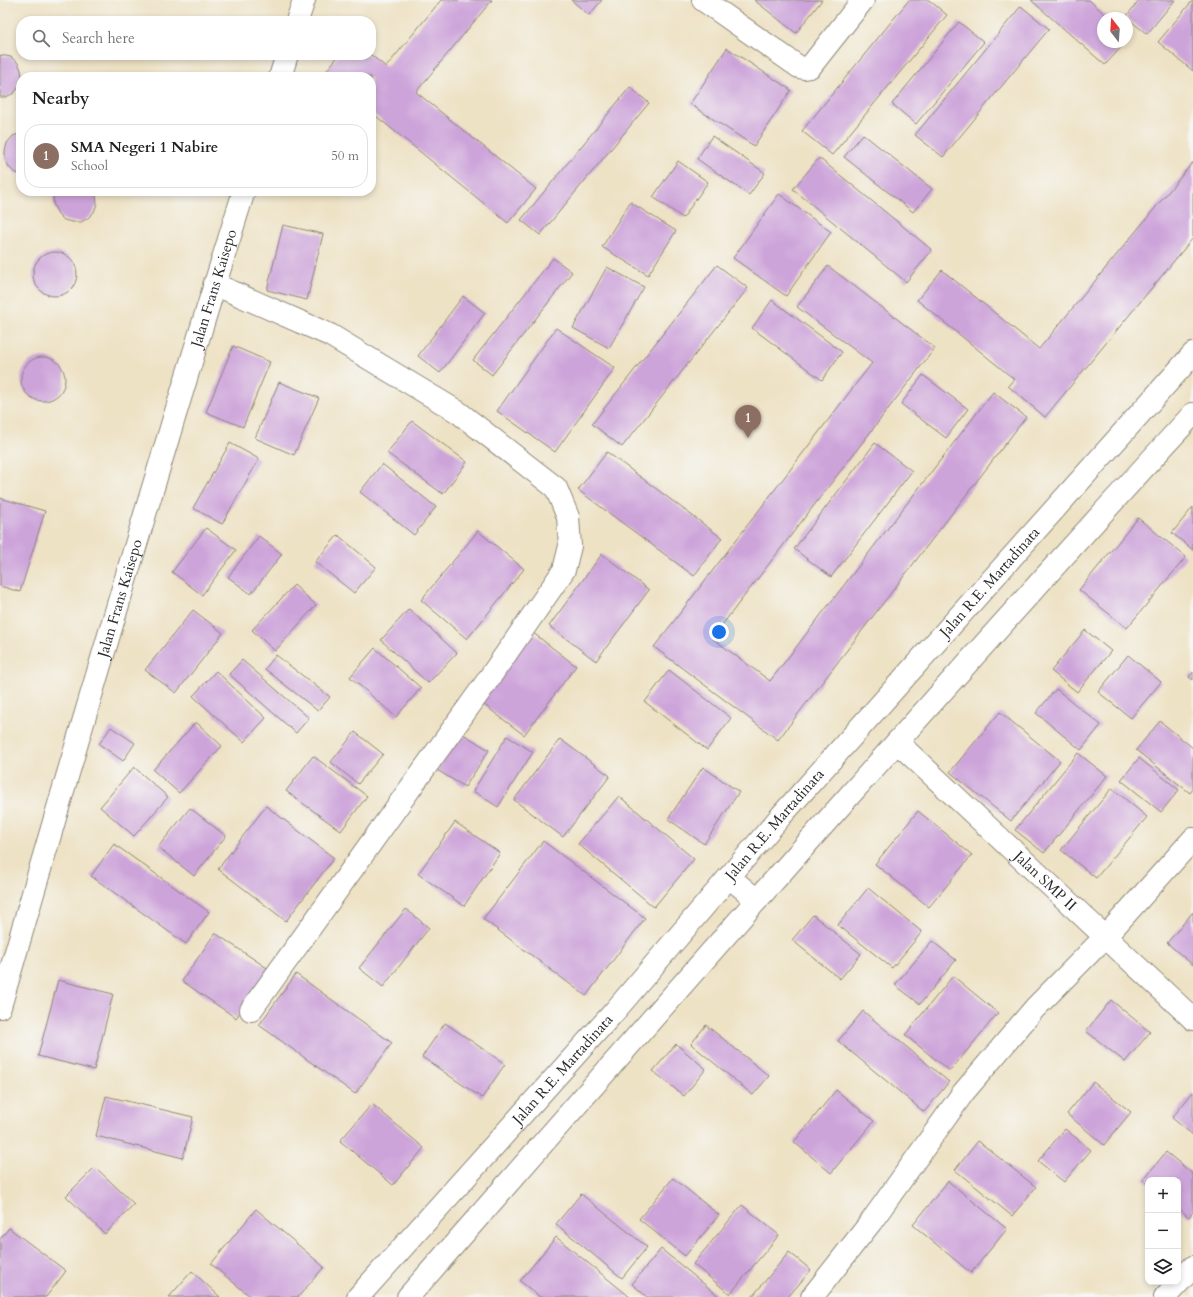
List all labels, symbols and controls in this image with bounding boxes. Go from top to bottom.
north arrow [1097,12,1133,48]
search box [16,16,376,60]
icon: search [30,27,52,49]
text: Search here [62,28,135,48]
text: Nearby [32,87,89,110]
text: SMA Negeri 1 Nabire [71,137,218,157]
text: 1 [43,147,49,165]
text: 50 m [331,147,359,165]
text: School [71,157,108,175]
street label: Jalan Frans Kaisepo [186,227,241,351]
pin: 1 [735,405,761,438]
street label: Jalan R.E. Martadinata [934,522,1045,643]
street label: Jalan Frans Kaisepo [92,537,147,662]
your location [709,622,729,642]
street label: Jalan R.E. Martadinata [719,764,829,886]
street label: Jalan SMP II [1008,845,1081,915]
street label: Jalan R.E. Martadinata [506,1010,618,1130]
map controls [1145,1177,1181,1285]
button: + [1145,1177,1181,1213]
button: − [1145,1213,1181,1249]
button: layers [1145,1249,1181,1285]

